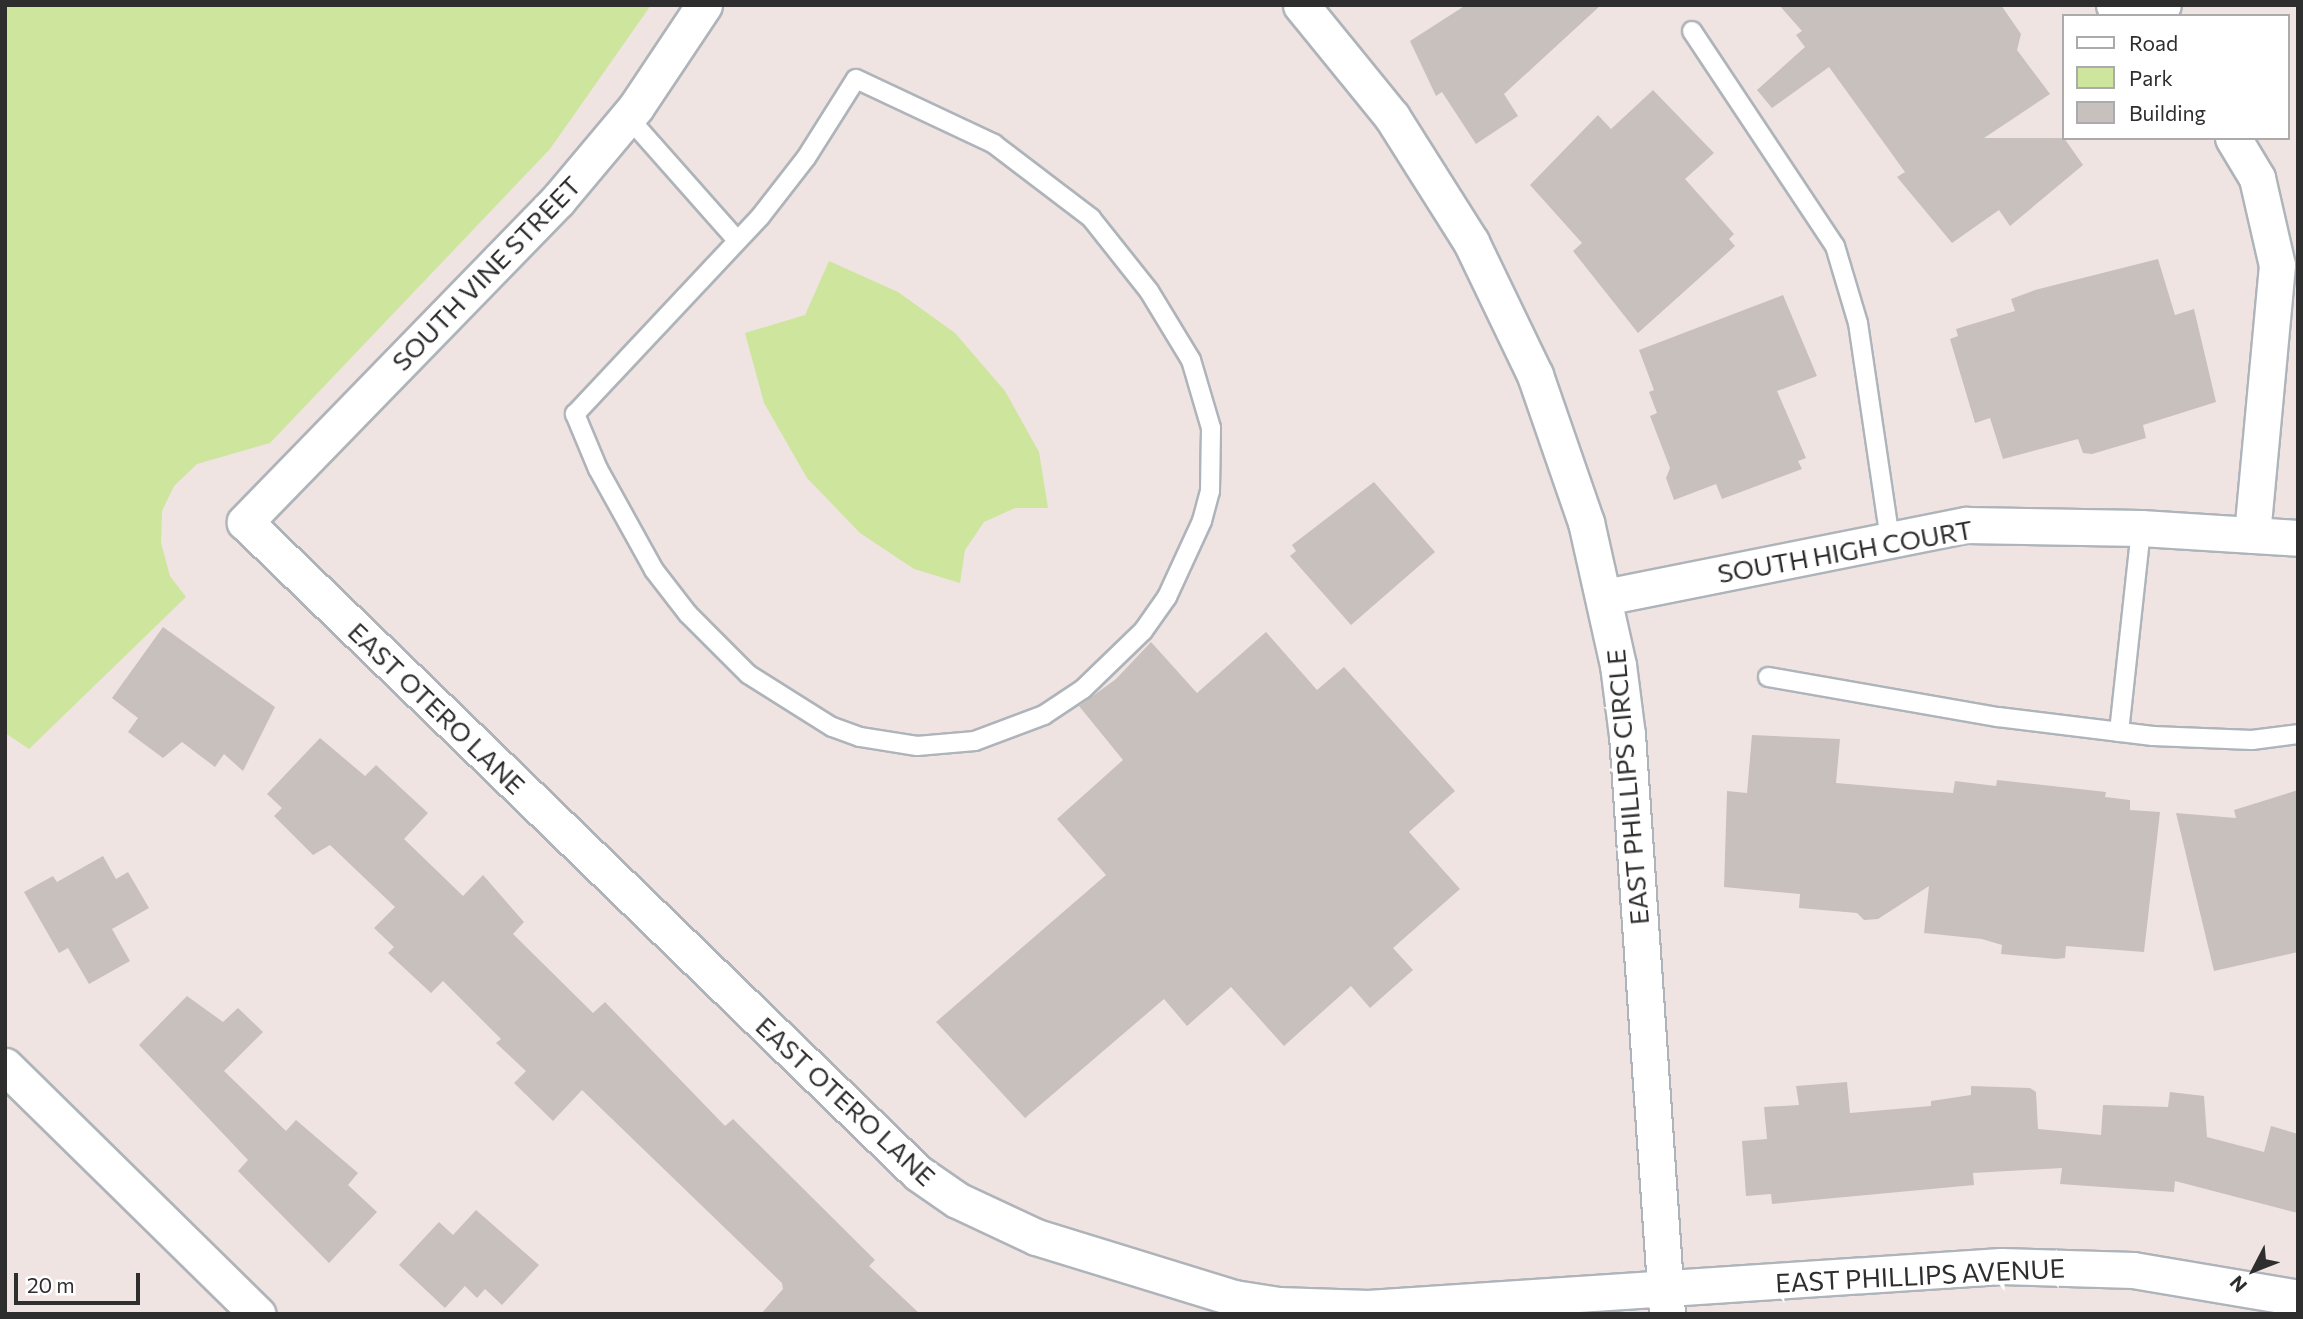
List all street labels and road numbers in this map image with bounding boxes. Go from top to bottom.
street label: SOUTH VINE STREET [385,169,587,377]
street label: SOUTH HIGH COURT [1715,513,1975,589]
street label: EAST OTERO LANE [342,616,532,800]
street label: EAST PHILLIPS CIRCLE [1599,648,1655,926]
street label: EAST OTERO LANE [750,1010,942,1192]
street label: EAST PHILLIPS AVENUE [1774,1252,2066,1298]

